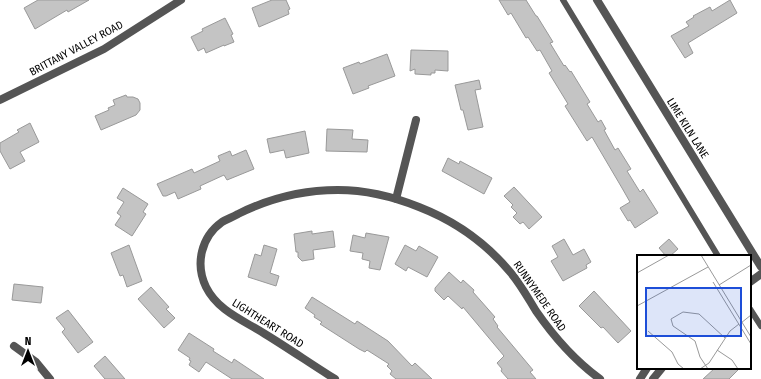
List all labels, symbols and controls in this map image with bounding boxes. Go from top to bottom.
street label: BRITTANY VALLEY ROAD [27,18,125,79]
street label: LIME KILN LANE [664,96,711,161]
inset map [637,255,751,369]
street label: RUNNYMEDE ROAD [510,259,569,334]
street label: LIGHTHEART ROAD [230,296,306,351]
north arrow [8,331,48,371]
text: N [25,335,31,348]

